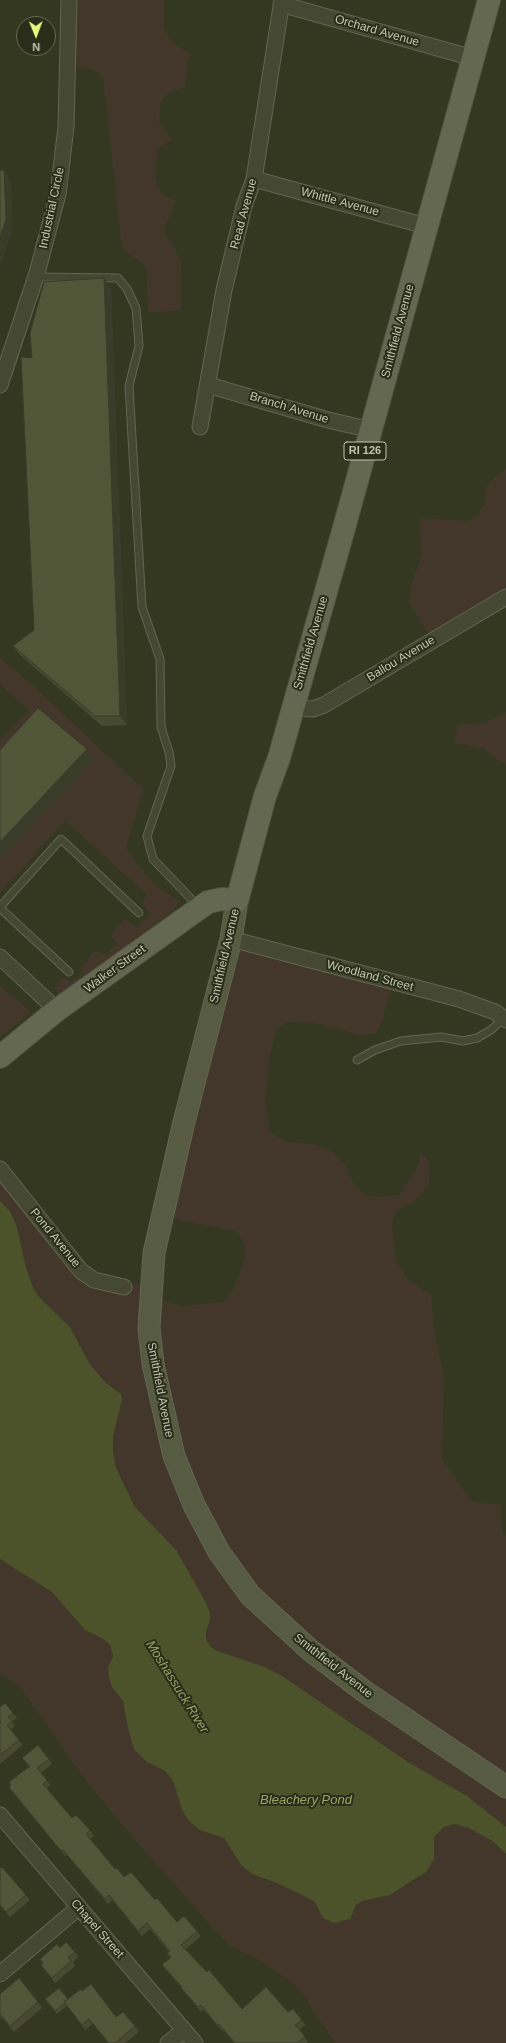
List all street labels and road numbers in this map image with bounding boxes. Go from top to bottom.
street label: Orchard Avenue [333,12,421,50]
street label: Industrial Circle [36,166,68,250]
street label: Read Avenue [228,177,260,251]
street label: Whittle Avenue [299,185,381,219]
street label: Smithfield Avenue [379,283,417,379]
street label: Branch Avenue [248,389,330,427]
road number: RI 126 [344,442,386,460]
street label: Smithfield Avenue [291,595,331,691]
street label: Ballou Avenue [364,633,438,685]
street label: Smithfield Avenue [207,907,243,1005]
street label: Walker Street [82,942,148,996]
street label: Woodland Street [325,958,415,994]
street label: Pond Avenue [27,1206,83,1270]
street label: Smithfield Avenue [144,1341,176,1439]
street label: Smithfield Avenue [291,1631,375,1701]
street label: Chapel Street [67,1897,127,1961]

